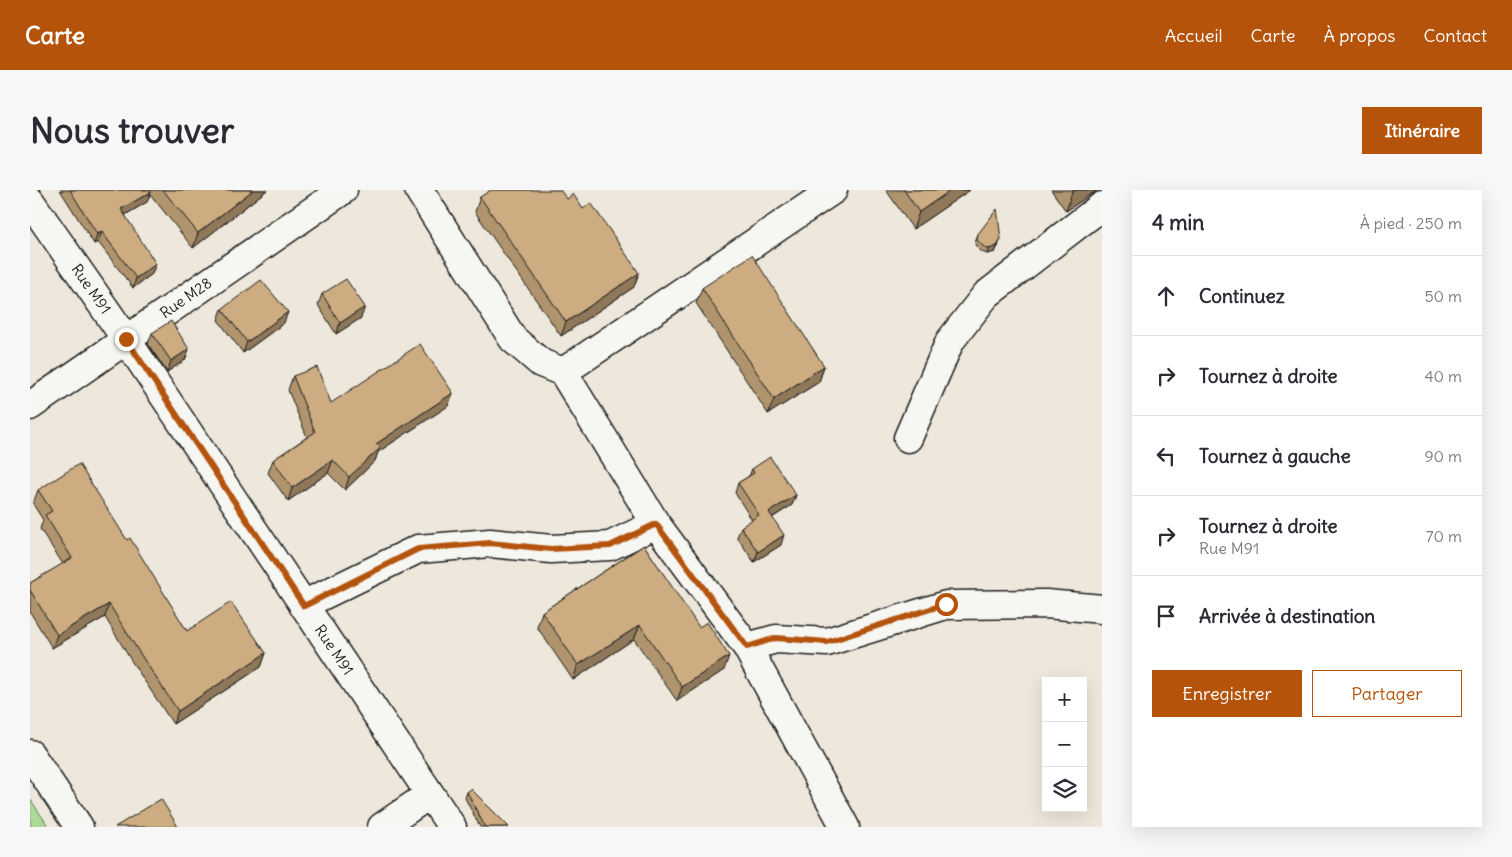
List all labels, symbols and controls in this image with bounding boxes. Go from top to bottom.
text: Carte [25,20,85,50]
text: Accueil [1165,24,1223,47]
text: Carte [1251,24,1296,47]
text: À propos [1324,24,1395,47]
text: Contact [1423,24,1487,47]
button: Itinéraire [1362,107,1482,154]
text: Nous trouver [30,108,234,152]
text: 4 min [1152,209,1204,236]
text: À pied · 250 m [1360,213,1462,233]
street label: Rue M91 [67,260,115,317]
street label: Rue M28 [156,273,215,322]
icon: ahead [1152,282,1180,310]
text: Continuez [1199,284,1285,308]
text: 50 m [1424,286,1462,306]
route end [115,328,138,351]
icon: right [1152,362,1180,390]
text: Tournez à droite [1199,364,1338,388]
text: 40 m [1424,366,1462,386]
icon: left [1152,442,1180,470]
text: Tournez à gauche [1199,444,1351,468]
text: 90 m [1424,446,1462,466]
text: Tournez à droite [1199,514,1338,538]
icon: right [1152,522,1180,550]
text: 70 m [1426,526,1462,546]
text: Rue M91 [1199,538,1259,558]
route start [935,593,958,616]
icon: arrive [1152,602,1180,630]
text: Arrivée à destination [1199,604,1375,628]
street label: Rue M91 [311,621,358,678]
button: Enregistrer [1152,670,1302,717]
button: Partager [1312,670,1462,717]
map controls [1042,677,1087,812]
button: + [1042,677,1087,722]
button: − [1042,722,1087,767]
button: layers [1042,767,1087,812]

